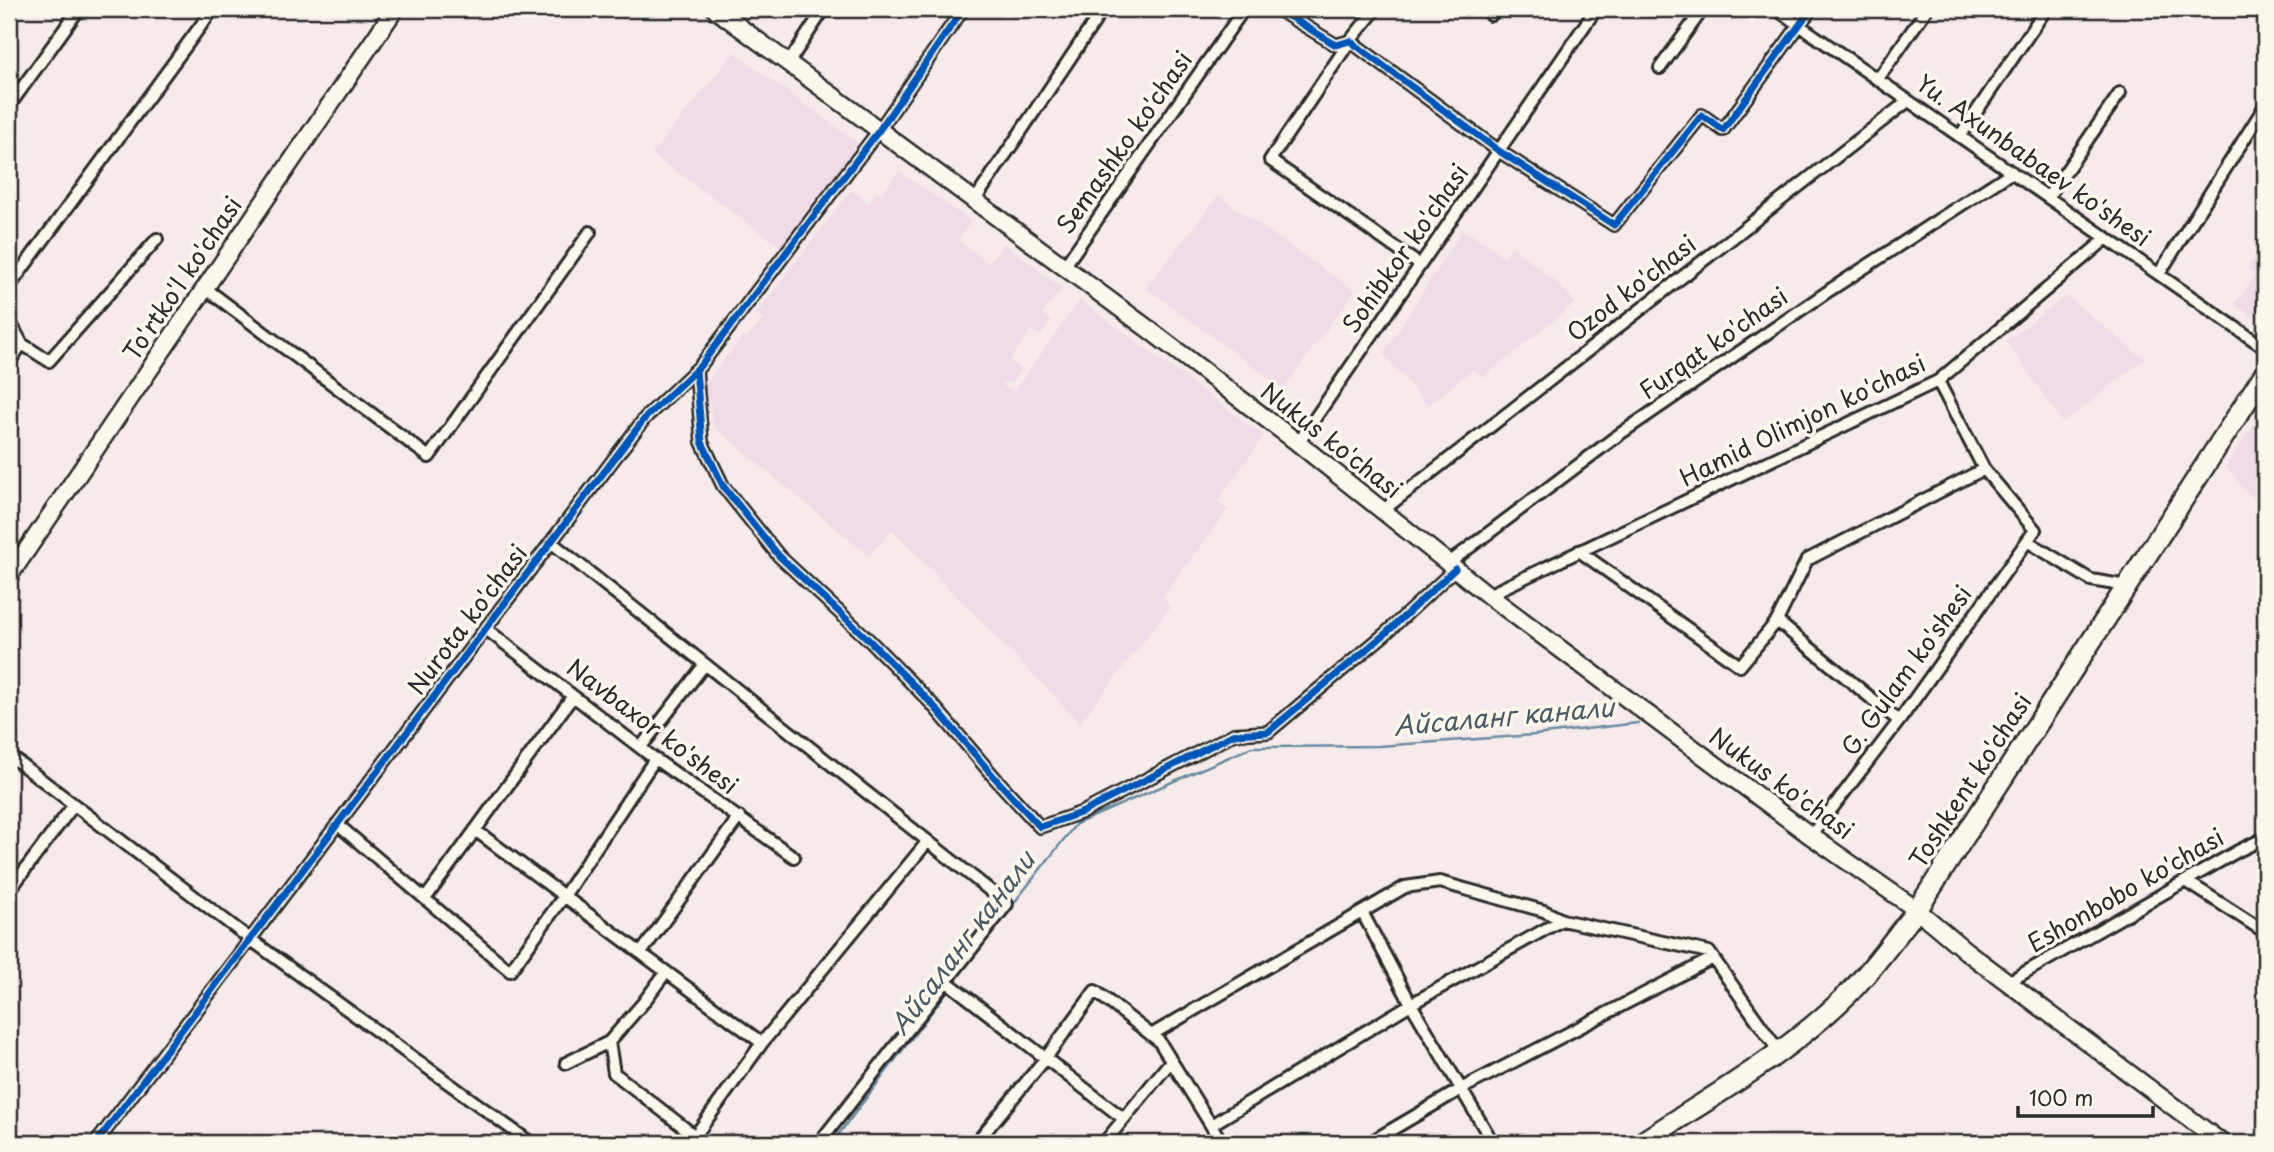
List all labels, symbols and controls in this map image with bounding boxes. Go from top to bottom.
street label: Semashko ko'chasi [1047,43,1200,241]
street label: Yu. Axunbabaev ko'shesi [1910,65,2159,254]
street label: Sohibkor ko'chasi [1332,156,1476,340]
street label: To'rtko'l ko'chasi [113,189,250,367]
street label: Ozod ko'chasi [1558,225,1703,349]
street label: Furqat ko'chasi [1631,278,1794,407]
street label: Hamid Olimjon ko'chasi [1673,344,1931,494]
street label: Nukus ko'chasi [1254,373,1411,506]
street label: Nurota ko'chasi [398,536,535,702]
street label: G. Gulam ko'shesi [1831,577,1980,762]
street label: Navbaxor ko'shesi [560,649,746,802]
street label: Toshkent ko'chasi [1899,685,2039,874]
water label: Айсаланг канали [1392,686,1618,745]
street label: Nukus ko'chasi [1703,718,1862,847]
street label: Eshonbobo ko'chasi [2020,818,2230,960]
water label: Айсаланг канали [880,841,1045,1042]
scale bar [2018,1075,2153,1119]
text: 100 m [2029,1081,2093,1113]

